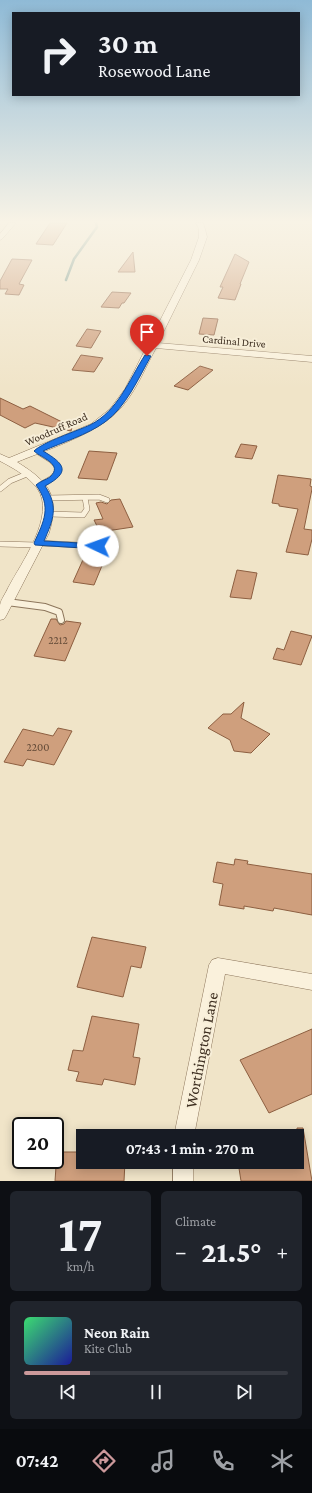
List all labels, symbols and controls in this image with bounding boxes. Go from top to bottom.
icon: right [32,28,84,80]
text: 30 m [98,28,158,59]
text: Rosewood Lane [98,61,210,81]
pin [130,315,164,356]
icon: arrive [136,321,158,343]
street label: Cardinal Drive [202,332,266,350]
street label: Woodruff Road [23,410,89,448]
position arrow [77,525,119,567]
house number: 2212 [48,634,68,646]
house number: 2200 [27,741,49,753]
street label: Worthington Lane [182,991,222,1110]
speed limit sign: 20 [12,1117,64,1169]
text: 07:43 · 1 min · 270 m [126,1141,254,1157]
text: 17 [58,1204,103,1262]
text: Climate [175,1214,216,1229]
text: 21.5° [201,1235,262,1268]
text: − [175,1239,187,1264]
text: + [276,1239,288,1264]
text: km/h [66,1259,95,1274]
text: Neon Rain [84,1325,150,1341]
text: Kite Club [84,1341,132,1356]
icon: previous [57,1381,79,1403]
icon: pause [145,1381,167,1403]
icon: next [233,1381,255,1403]
icon: directions [90,1447,118,1475]
icon: music [149,1447,177,1475]
icon: phone [209,1447,237,1475]
icon: climate [268,1447,296,1475]
text: 07:42 [16,1451,58,1471]

